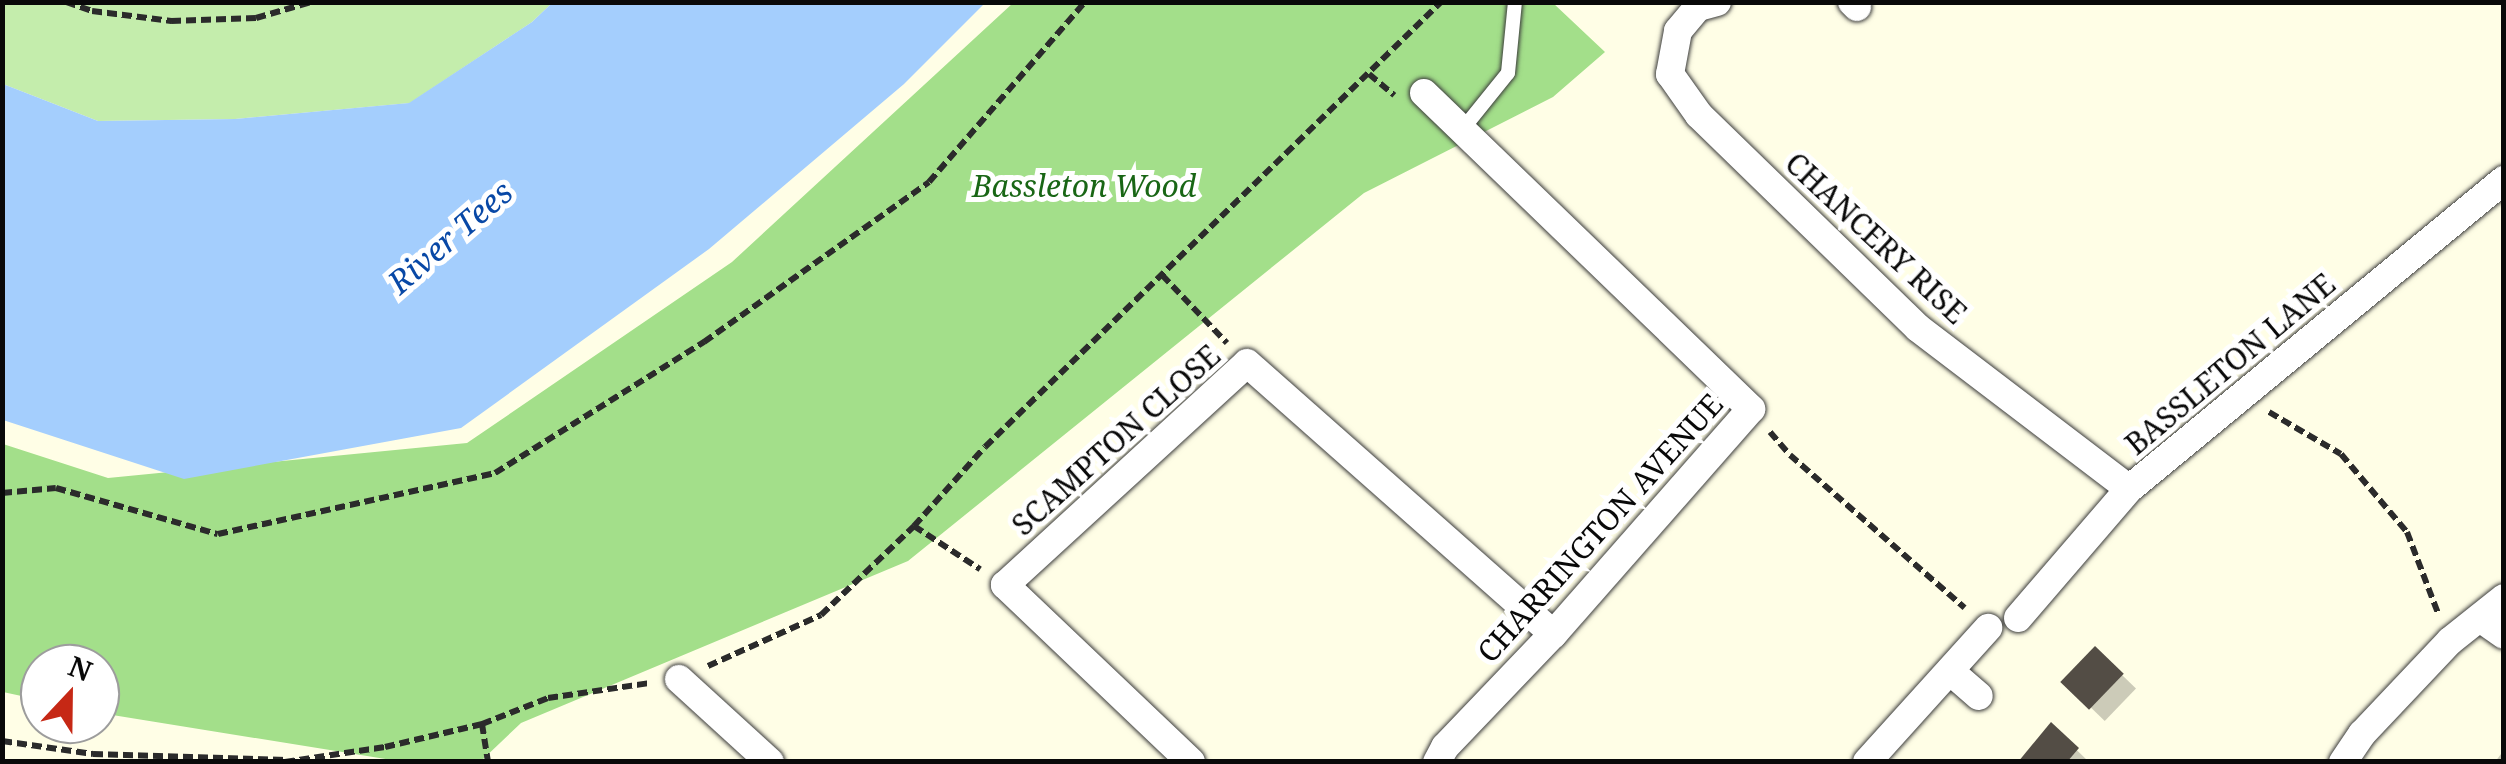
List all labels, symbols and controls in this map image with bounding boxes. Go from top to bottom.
street label: CHANCERY RISE [1778,145,1974,331]
park label: Bassleton Wood [972,168,1196,204]
water label: River Tees [380,173,520,301]
street label: BASSLETON LANE [2118,266,2342,462]
street label: SCAMPTON CLOSE [1005,337,1227,543]
street label: CHARRINGTON AVENUE [1470,386,1730,670]
north arrow [20,644,120,744]
text: N [63,646,98,690]

